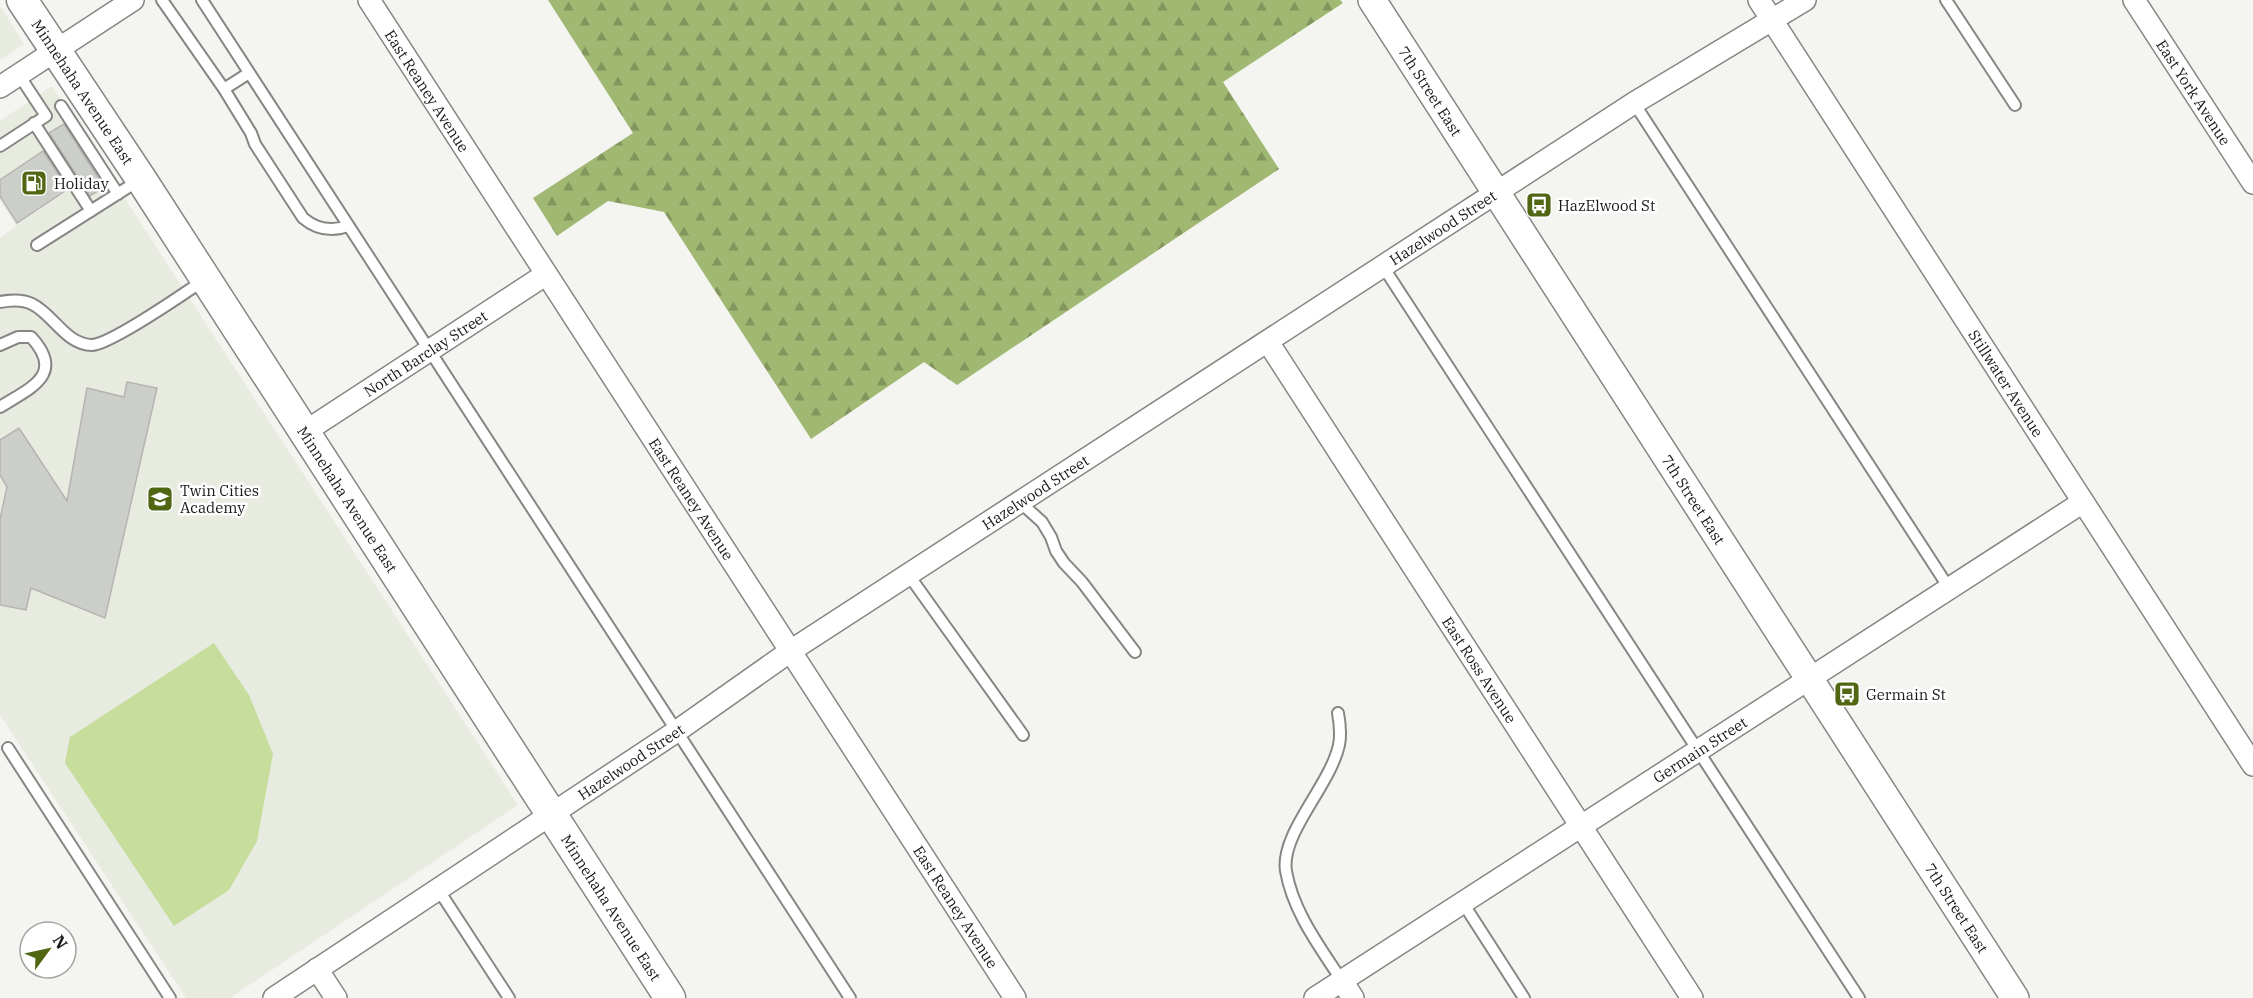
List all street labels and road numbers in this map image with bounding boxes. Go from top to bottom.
street label: Minnehaha Avenue East [28,15,138,168]
street label: East Reaney Avenue [381,26,474,156]
street label: East York Avenue [2153,36,2235,149]
street label: 7th Street East [1395,42,1466,139]
street label: Hazelwood Street [1386,186,1500,269]
street label: North Barclay Street [360,306,491,400]
street label: Stillwater Avenue [1965,326,2048,440]
street label: Minnehaha Avenue East [294,422,402,576]
street label: East Reaney Avenue [645,434,738,563]
street label: Hazelwood Street [978,450,1092,534]
street label: 7th Street East [1658,451,1730,548]
street label: East Ross Avenue [1438,613,1521,726]
street label: Germain Street [1649,712,1750,787]
street label: Hazelwood Street [574,720,688,804]
street label: Minnehaha Avenue East [557,831,666,984]
street label: East Reaney Avenue [910,842,1003,971]
street label: 7th Street East [1921,859,1993,956]

